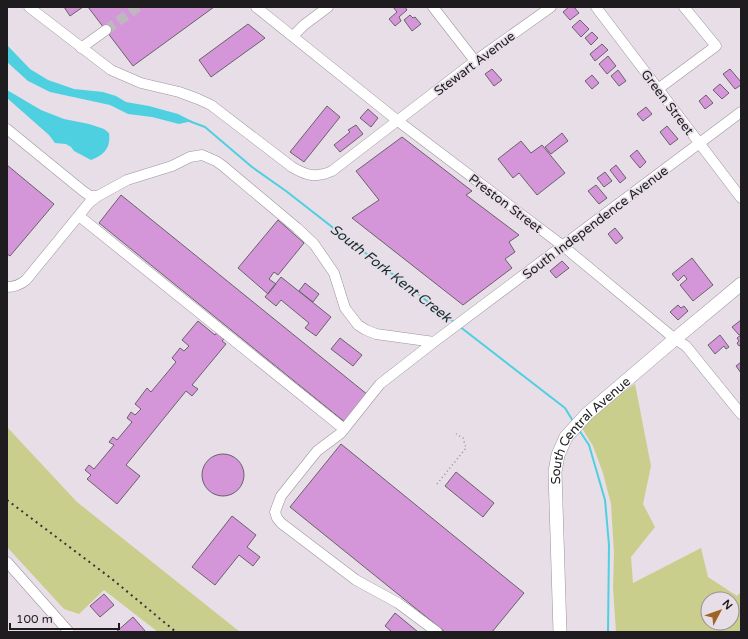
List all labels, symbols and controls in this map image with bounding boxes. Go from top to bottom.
street label: Stewart Avenue [431,28,518,99]
street label: Green Street [637,67,697,139]
street label: South Independence Avenue [520,163,672,283]
street label: Preston Street [465,171,545,237]
water label: South Fork Kent Creek [327,221,456,327]
street label: South Central Avenue [548,374,634,485]
north arrow [700,591,740,631]
text: N [719,597,735,612]
scale bar [10,605,119,631]
text: 100 m [16,612,53,626]

